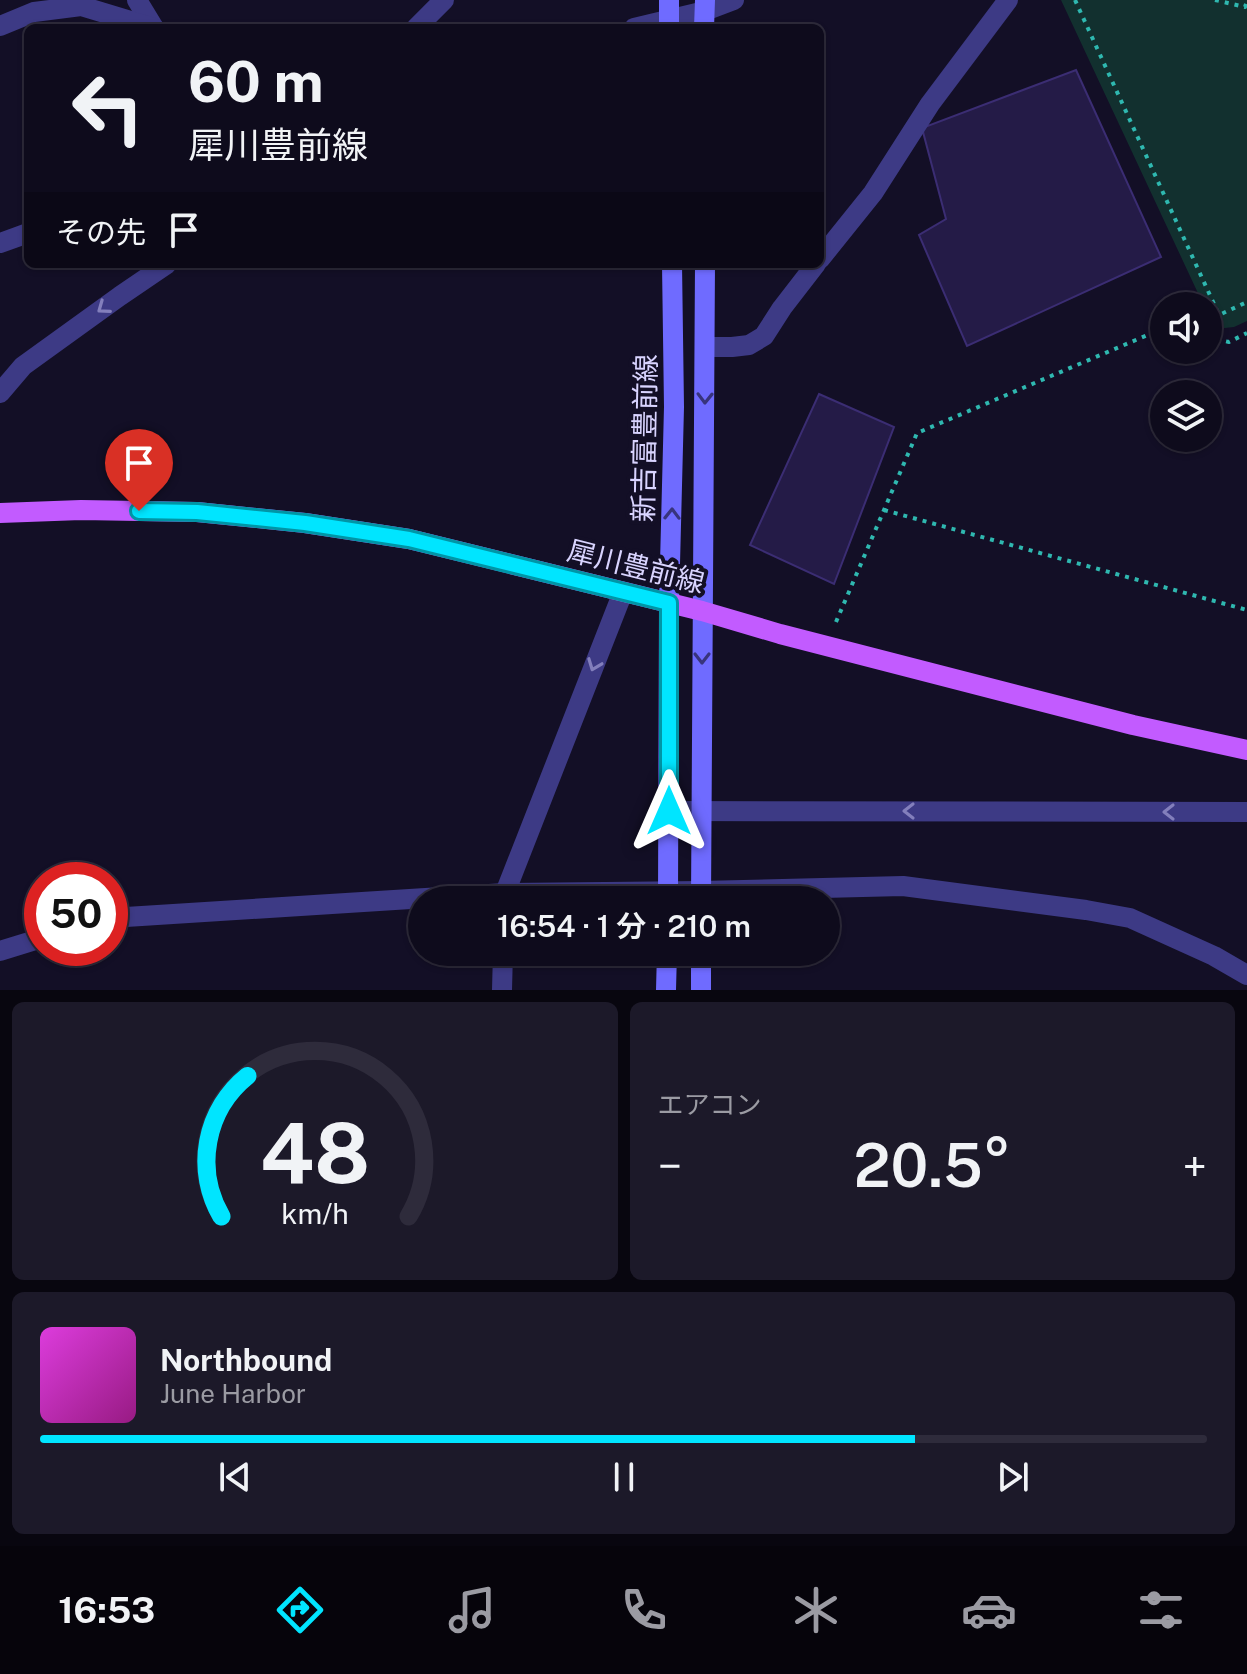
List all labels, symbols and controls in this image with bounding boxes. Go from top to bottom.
text: 60 m [188,49,324,115]
icon: left [56,56,160,160]
text: 犀川豊前線 [188,124,368,166]
icon: arrive [162,208,206,252]
text: その先 [56,214,146,250]
map controls [1150,292,1222,452]
button: sound [1150,292,1222,364]
one-way arrow [97,298,111,313]
street label: 新吉富豊前線 [626,354,662,522]
button: layers [1150,380,1222,452]
one-way arrow [696,392,714,405]
pin [105,429,173,511]
icon: arrive [117,441,161,485]
one-way arrow [663,507,680,520]
street label: 犀川豊前線 [564,533,708,599]
one-way arrow [693,652,711,665]
one-way arrow [587,657,604,671]
position arrow [627,769,711,853]
one-way arrow [902,802,915,820]
one-way arrow [1162,803,1175,821]
speed limit sign: 50 [24,862,128,966]
text: 16:54 · 1 分 · 210 m [497,908,751,944]
text: エアコン [658,1089,762,1120]
text: 48 [260,1104,370,1202]
text: 20.5° [854,1130,1011,1201]
text: − [658,1140,682,1192]
text: + [1183,1140,1207,1192]
text: km/h [281,1197,348,1230]
text: Northbound [160,1342,332,1378]
text: June Harbor [160,1378,306,1409]
icon: previous [213,1455,257,1499]
icon: pause [602,1455,646,1499]
icon: next [991,1455,1035,1499]
icon: directions [272,1582,328,1638]
icon: music [444,1582,500,1638]
icon: phone [616,1582,672,1638]
icon: climate [788,1582,844,1638]
icon: car [961,1582,1017,1638]
icon: filters [1133,1582,1189,1638]
text: 16:53 [58,1589,155,1631]

